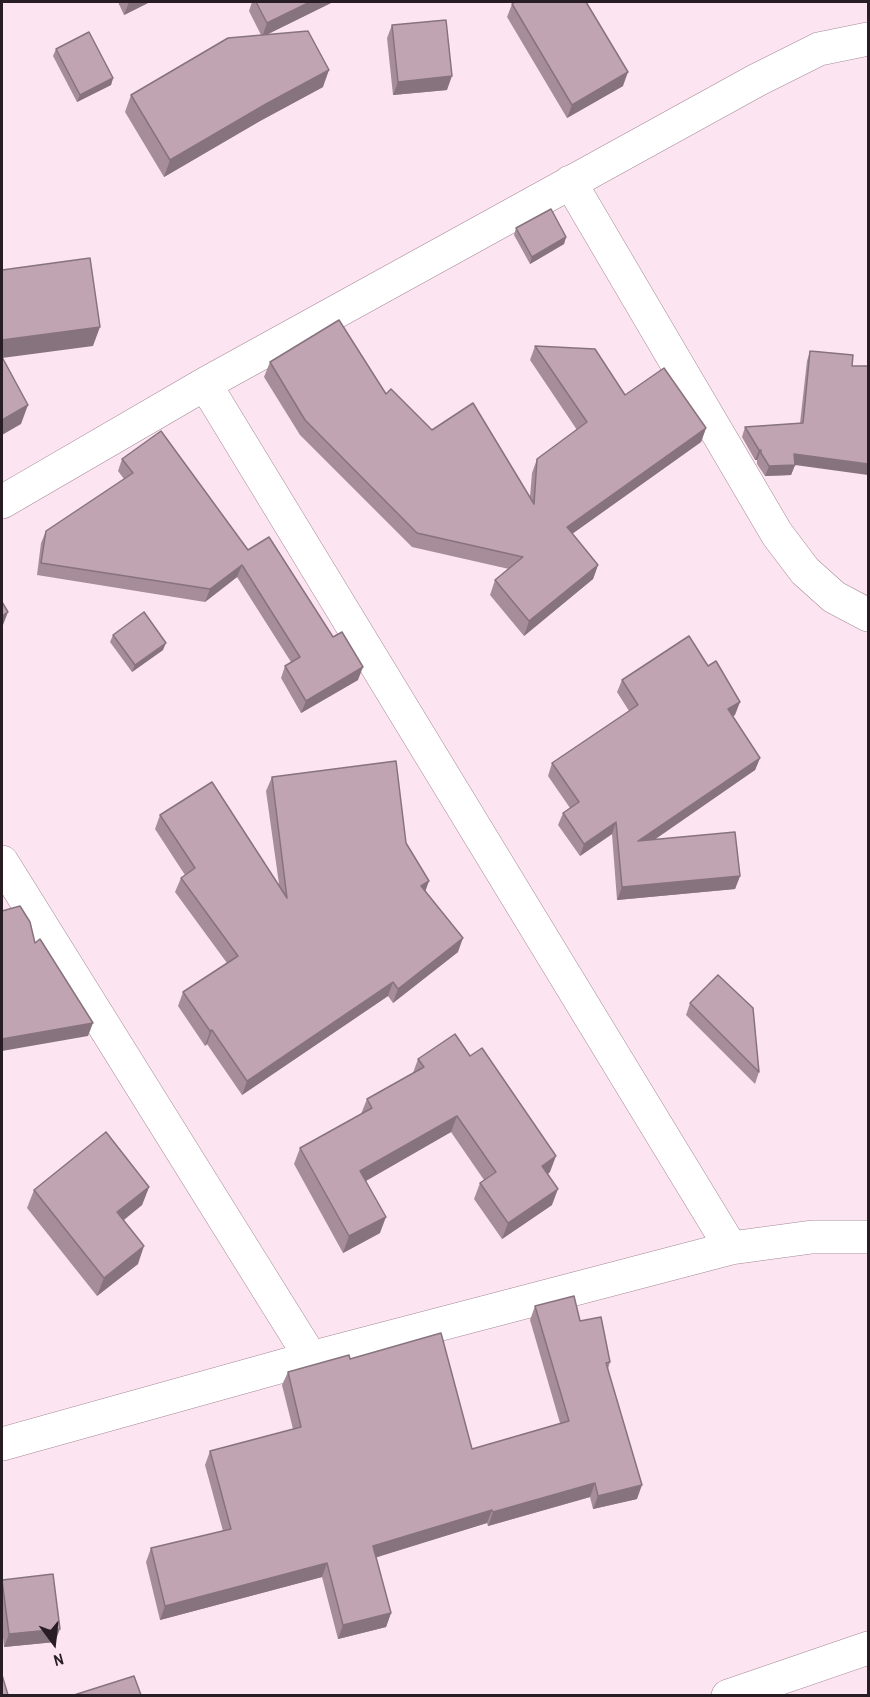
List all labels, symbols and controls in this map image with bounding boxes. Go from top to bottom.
north arrow [24,1613,84,1673]
text: N [51,1649,66,1672]

